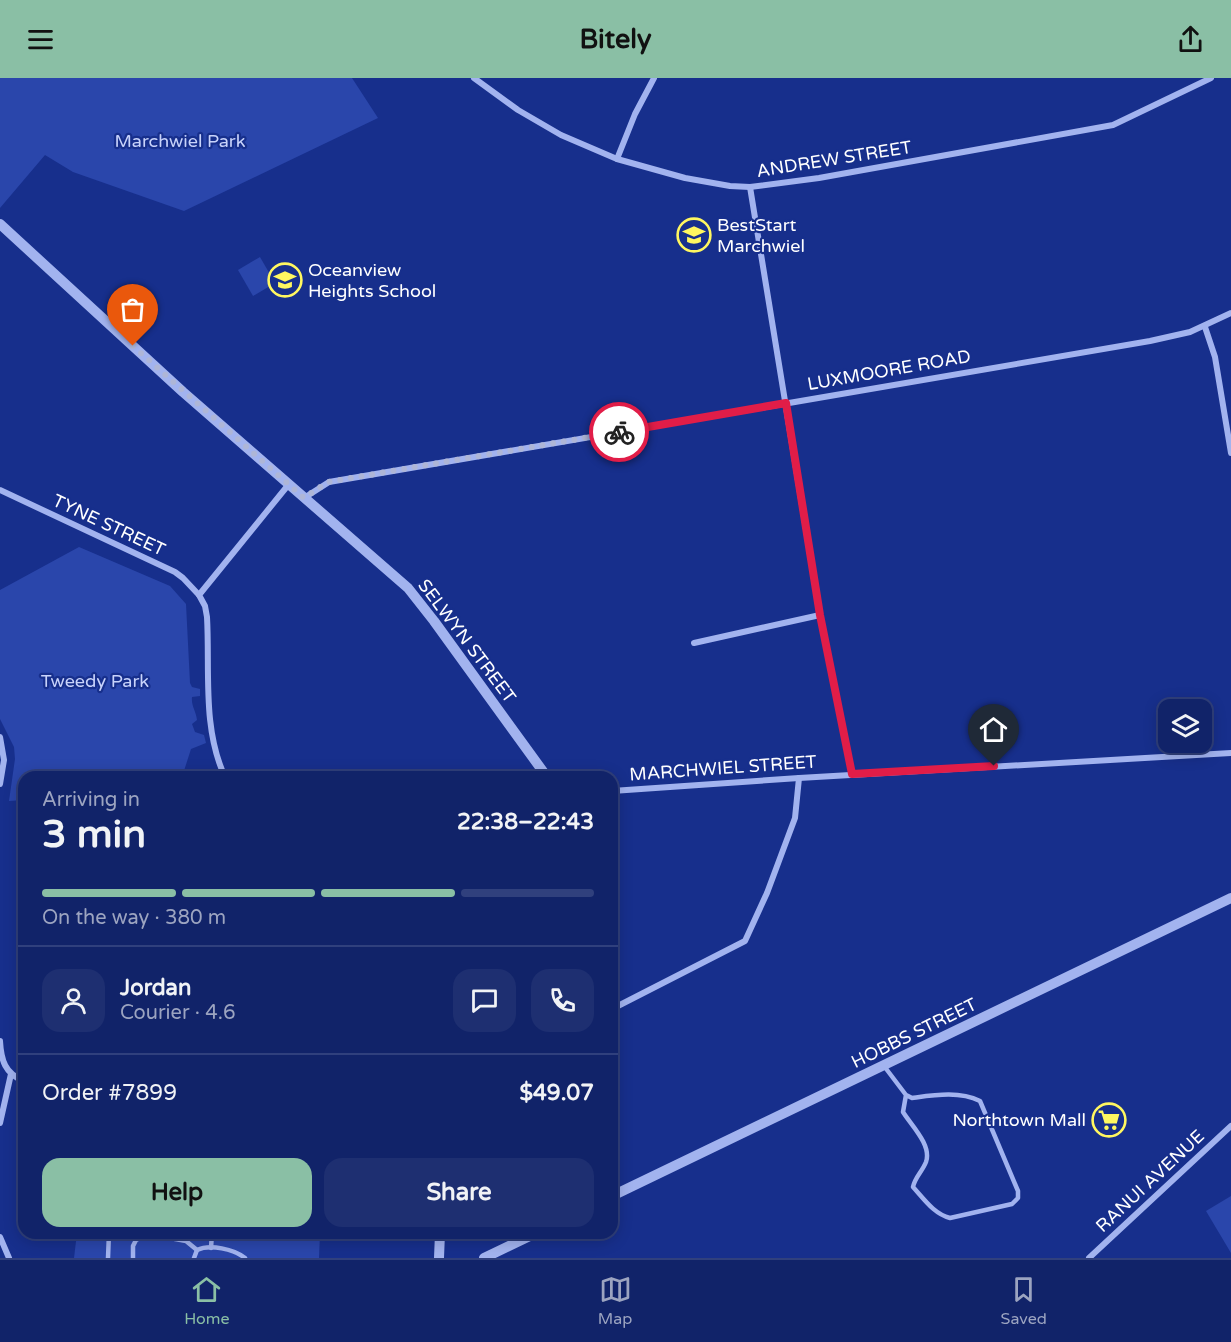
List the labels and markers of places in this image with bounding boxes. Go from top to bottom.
place label: BestStart Marchwiel [717,214,805,257]
school or university icon: BestStart Marchwiel [676,217,712,253]
place label: Oceanview Heights School [308,259,436,302]
school or university icon: Oceanview Heights School [267,262,303,298]
pin [107,284,158,346]
pin [968,704,1019,766]
supermarket icon: Northtown Mall [1091,1102,1127,1138]
place label: Northtown Mall [952,1109,1086,1131]

